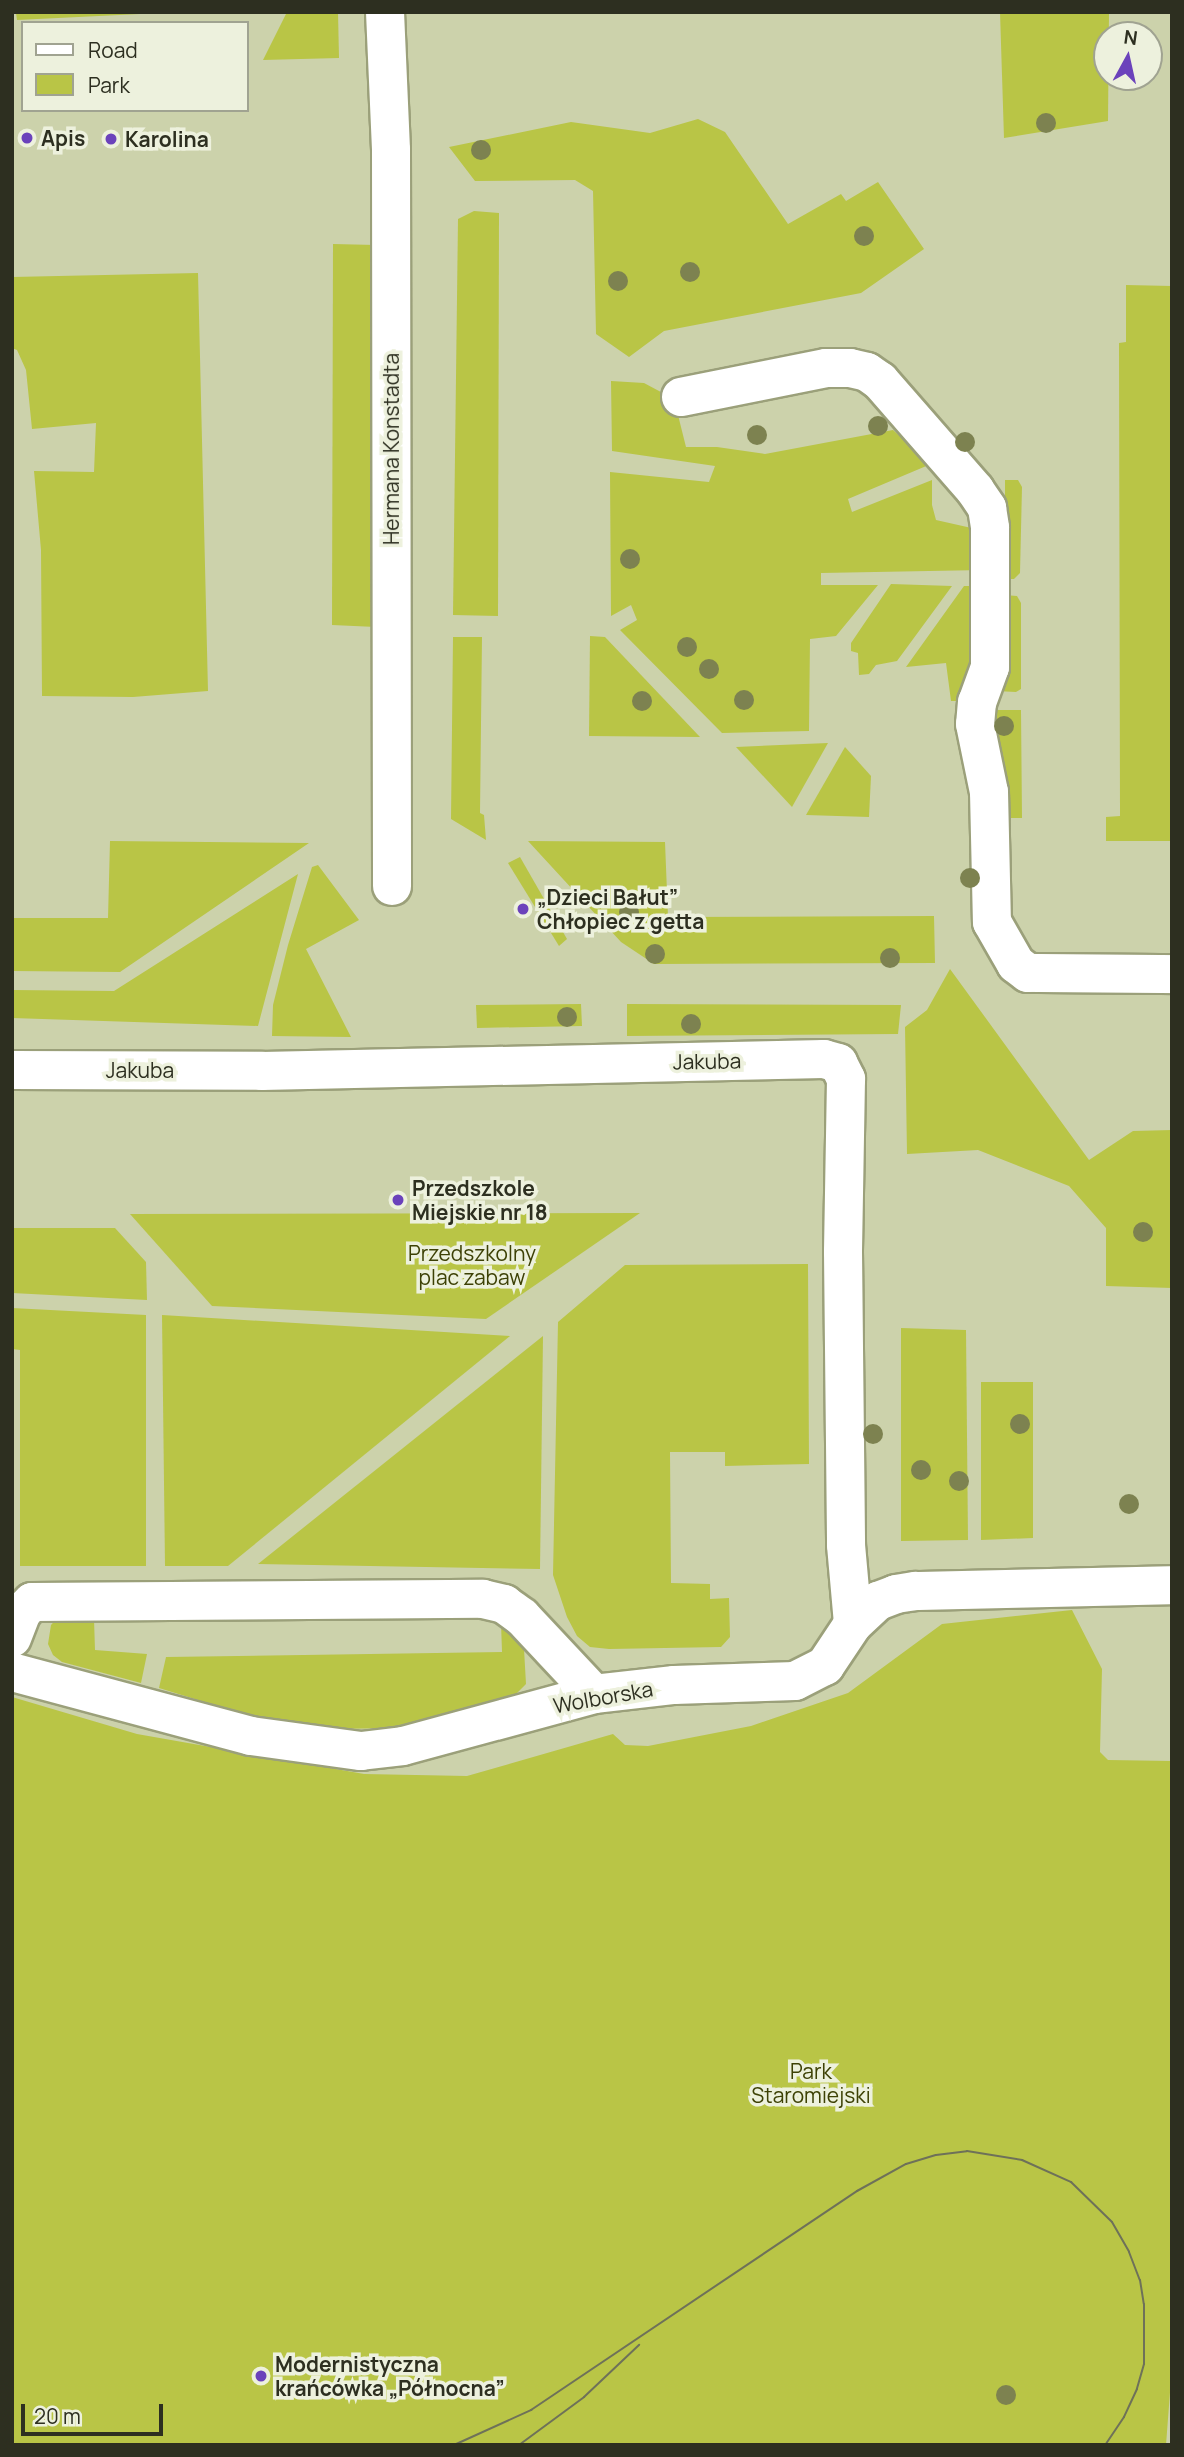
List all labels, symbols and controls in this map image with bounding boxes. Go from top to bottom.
legend [21,21,248,112]
north arrow [1093,21,1163,91]
text: N [1122,23,1139,51]
text: Road [88,36,138,64]
text: Park [88,71,130,99]
place label: Apis [41,125,85,151]
place label: Karolina [125,126,209,152]
marker: Apis [19,130,35,146]
marker: Karolina [103,131,119,147]
street label: Hermana Konstadta [378,353,404,545]
place label: „Dzieci Bałut” Chłopiec z getta [537,884,704,934]
marker: „Dzieci Bałut” Chłopiec z getta [515,901,531,917]
street label: Jakuba [673,1048,741,1074]
street label: Jakuba [106,1057,174,1083]
place label: Przedszkole Miejskie nr 18 [412,1175,548,1225]
marker: Przedszkole Miejskie nr 18 [390,1192,406,1208]
park label: Przedszkolny plac zabaw [408,1240,536,1290]
street label: Wolborska [551,1676,655,1718]
park label: Park Staromiejski [751,2058,871,2108]
place label: Modernistyczna krańcówka „Północna” [275,2351,505,2401]
marker: Modernistyczna krańcówka „Północna” [253,2368,269,2384]
scale bar [24,2390,166,2434]
text: 20 m [34,2402,81,2430]

